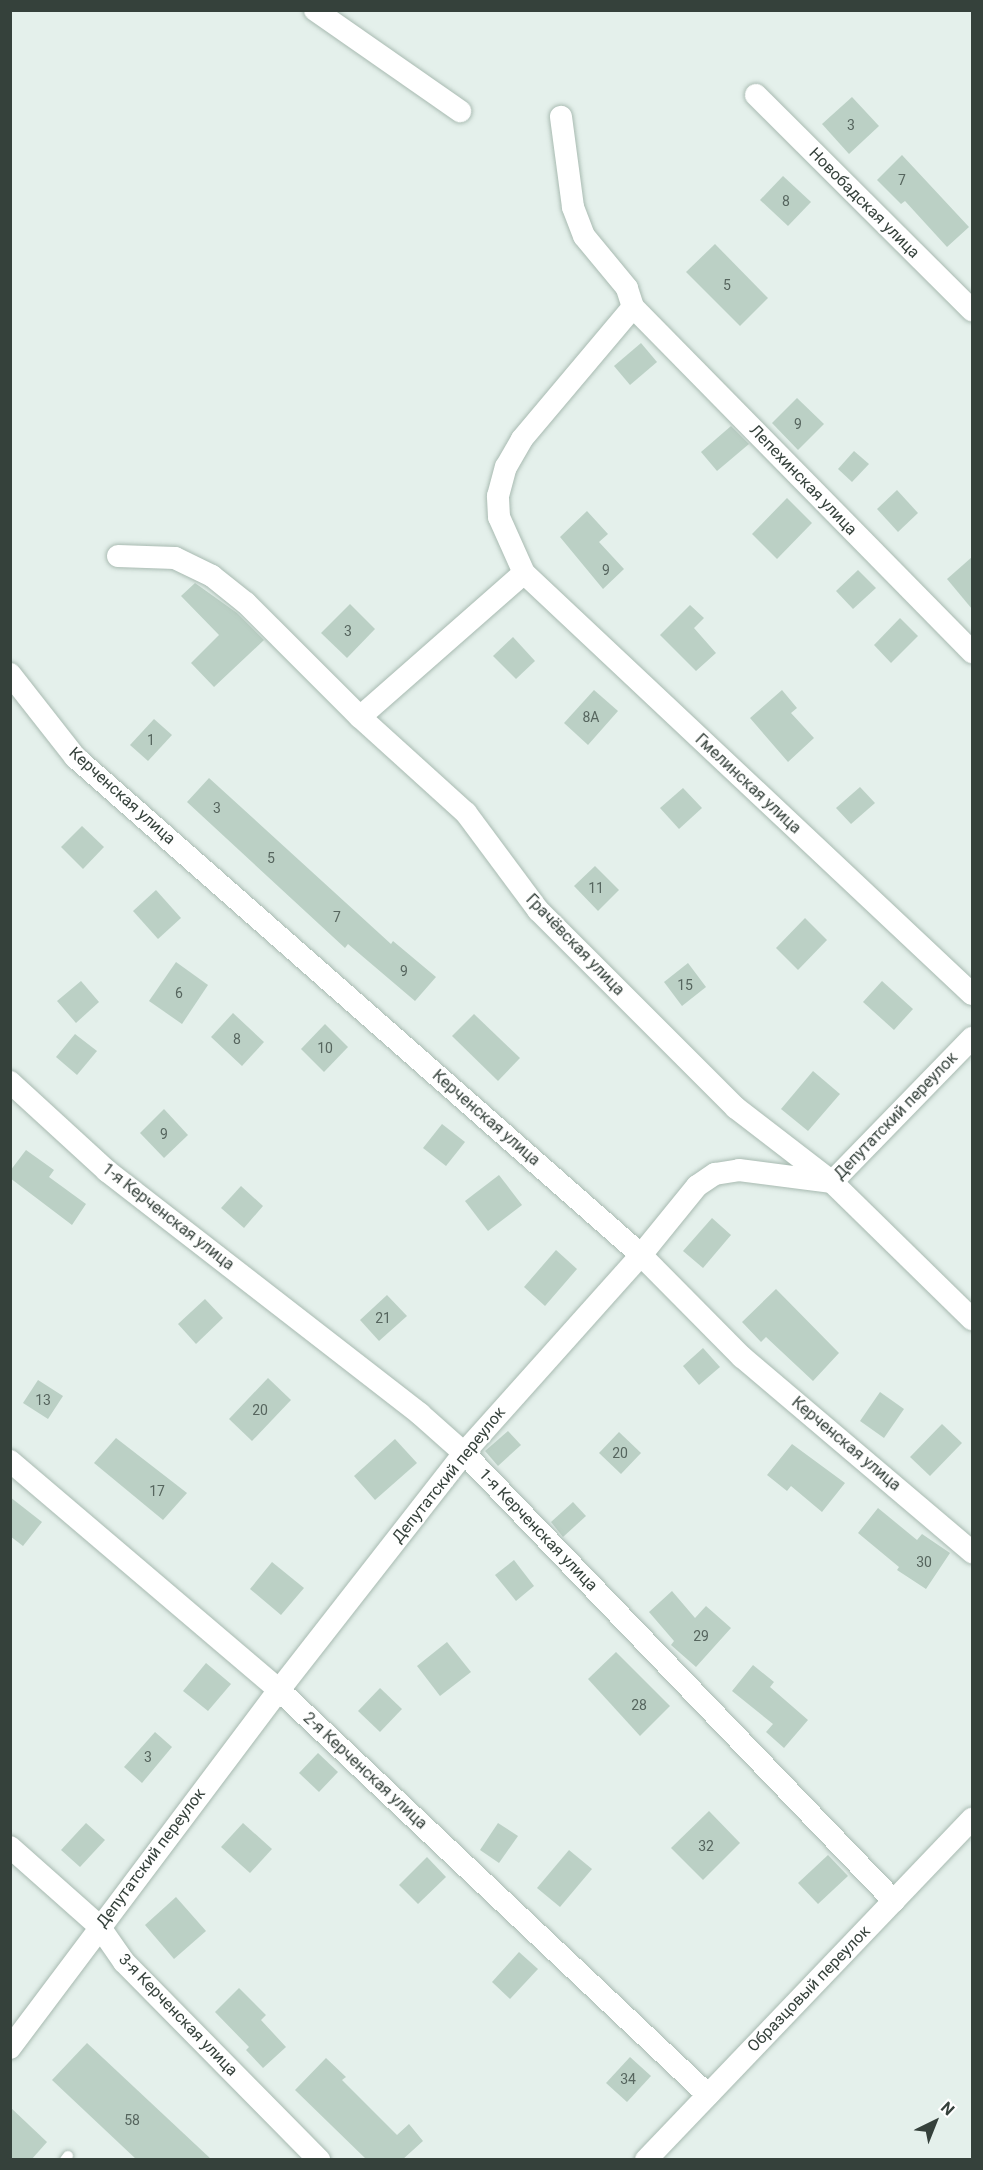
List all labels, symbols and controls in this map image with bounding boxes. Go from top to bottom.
house number: 3 [847,117,855,133]
street label: Новобадская улица [805,144,923,262]
house number: 7 [898,172,906,188]
house number: 8 [782,193,790,209]
house number: 5 [723,277,731,293]
house number: 9 [794,416,802,432]
street label: Лепехинская улица [745,421,861,539]
house number: 9 [602,562,610,578]
house number: 3 [344,623,352,639]
house number: 8А [582,709,600,725]
street label: Гмелинская улица [691,730,805,838]
house number: 1 [147,732,155,748]
street label: Керченская улица [65,743,179,849]
house number: 3 [213,800,221,816]
house number: 5 [267,850,275,866]
house number: 11 [588,880,604,896]
street label: Грачёвская улица [522,890,628,1000]
house number: 7 [333,909,341,925]
house number: 9 [400,963,408,979]
house number: 15 [677,977,693,993]
house number: 6 [175,985,183,1001]
house number: 8 [233,1031,241,1047]
house number: 10 [317,1040,333,1056]
street label: Депутатский переулок [830,1048,962,1184]
street label: Керченская улица [428,1066,544,1170]
house number: 9 [160,1126,168,1142]
street label: 1-я Керченская улица [98,1159,238,1275]
house number: 21 [375,1310,391,1326]
house number: 13 [35,1392,51,1408]
street label: Керченская улица [788,1393,904,1495]
house number: 20 [252,1402,268,1418]
street label: Депутатский переулок [388,1403,510,1547]
house number: 20 [612,1445,628,1461]
street label: 1-я Керченская улица [475,1465,601,1595]
house number: 17 [149,1483,165,1499]
house number: 30 [916,1554,932,1570]
house number: 29 [693,1628,709,1644]
house number: 28 [631,1697,647,1713]
street label: 2-я Керченская улица [299,1709,431,1833]
house number: 3 [144,1749,152,1765]
street label: Депутатский переулок [92,1785,210,1931]
house number: 32 [698,1838,714,1854]
street label: Образцовый переулок [744,1922,874,2056]
street label: 3-я Керченская улица [115,1950,241,2080]
house number: 34 [620,2071,636,2087]
north arrow [905,2092,965,2152]
text: N [937,2098,958,2119]
house number: 58 [124,2112,140,2128]

